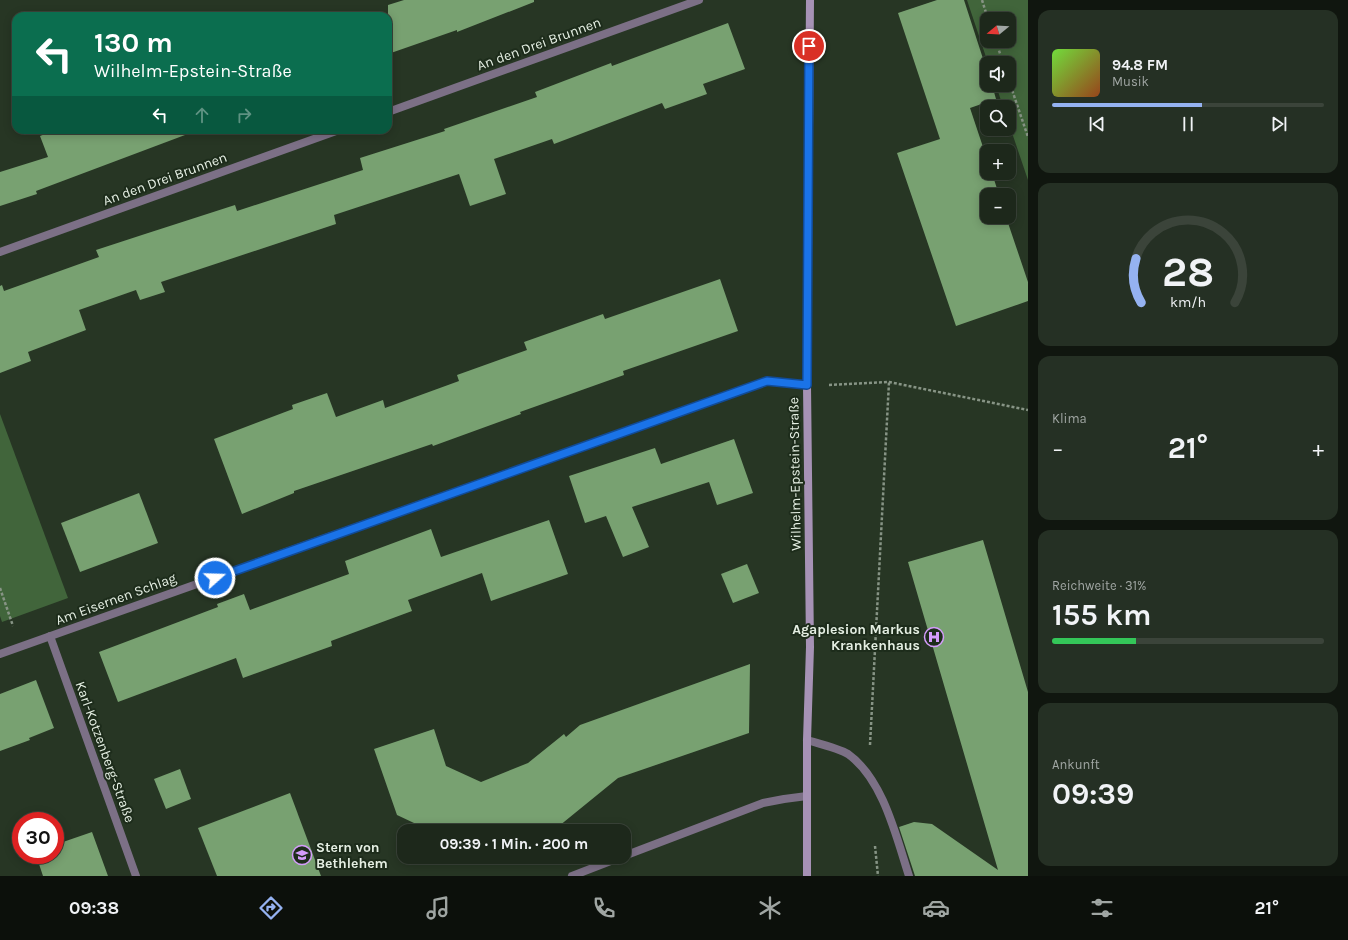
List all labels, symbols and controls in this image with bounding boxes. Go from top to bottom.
north arrow [980,12,1016,48]
map controls [980,12,1016,224]
street label: An den Drei Brunnen [475,14,603,74]
text: 130 m [94,26,173,59]
icon: left [28,28,80,80]
pin [792,29,826,63]
icon: arrive [798,35,820,57]
button: sound [980,56,1016,92]
text: 94.8 FM [1112,56,1168,74]
text: Wilhelm-Epstein-Straße [94,60,292,82]
text: Musik [1112,74,1149,89]
button: search [980,100,1016,136]
icon: left [149,104,171,126]
icon: ahead [191,104,213,126]
icon: right [233,104,255,126]
icon: previous [1086,113,1108,135]
icon: pause [1177,113,1199,135]
icon: next [1268,113,1290,135]
button: + [980,144,1016,180]
street label: An den Drei Brunnen [101,149,229,209]
button: − [980,188,1016,224]
text: 28 [1162,248,1214,296]
text: km/h [1170,293,1206,310]
street label: Wilhelm-Epstein-Straße [785,397,805,551]
text: Klima [1052,411,1087,426]
text: 21° [1168,430,1208,466]
text: − [1052,436,1064,462]
text: + [1312,436,1324,462]
position arrow [194,557,236,599]
street label: Am Eisernen Schlag [53,569,179,629]
text: Reichweite · 31% [1052,578,1147,593]
text: 155 km [1052,597,1151,633]
place label: Agaplesion Markus Krankenhaus [792,621,920,654]
hospital icon: Agaplesion Markus Krankenhaus [923,626,945,648]
street label: Karl-Kotzenberg-Straße [72,679,138,825]
text: Ankunft [1052,757,1100,772]
text: 09:39 [1052,776,1134,812]
speed limit sign: 30 [12,812,64,864]
text: 09:39 · 1 Min. · 200 m [440,835,588,853]
place label: Stern von Bethlehem [316,839,388,872]
school or university icon: Stern von Bethlehem [291,844,313,866]
icon: directions [257,894,285,922]
icon: music [424,894,452,922]
icon: phone [590,894,618,922]
icon: climate [756,894,784,922]
icon: car [922,894,950,922]
icon: filters [1088,894,1116,922]
text: 09:38 [69,897,119,919]
text: 21° [1255,897,1279,919]

